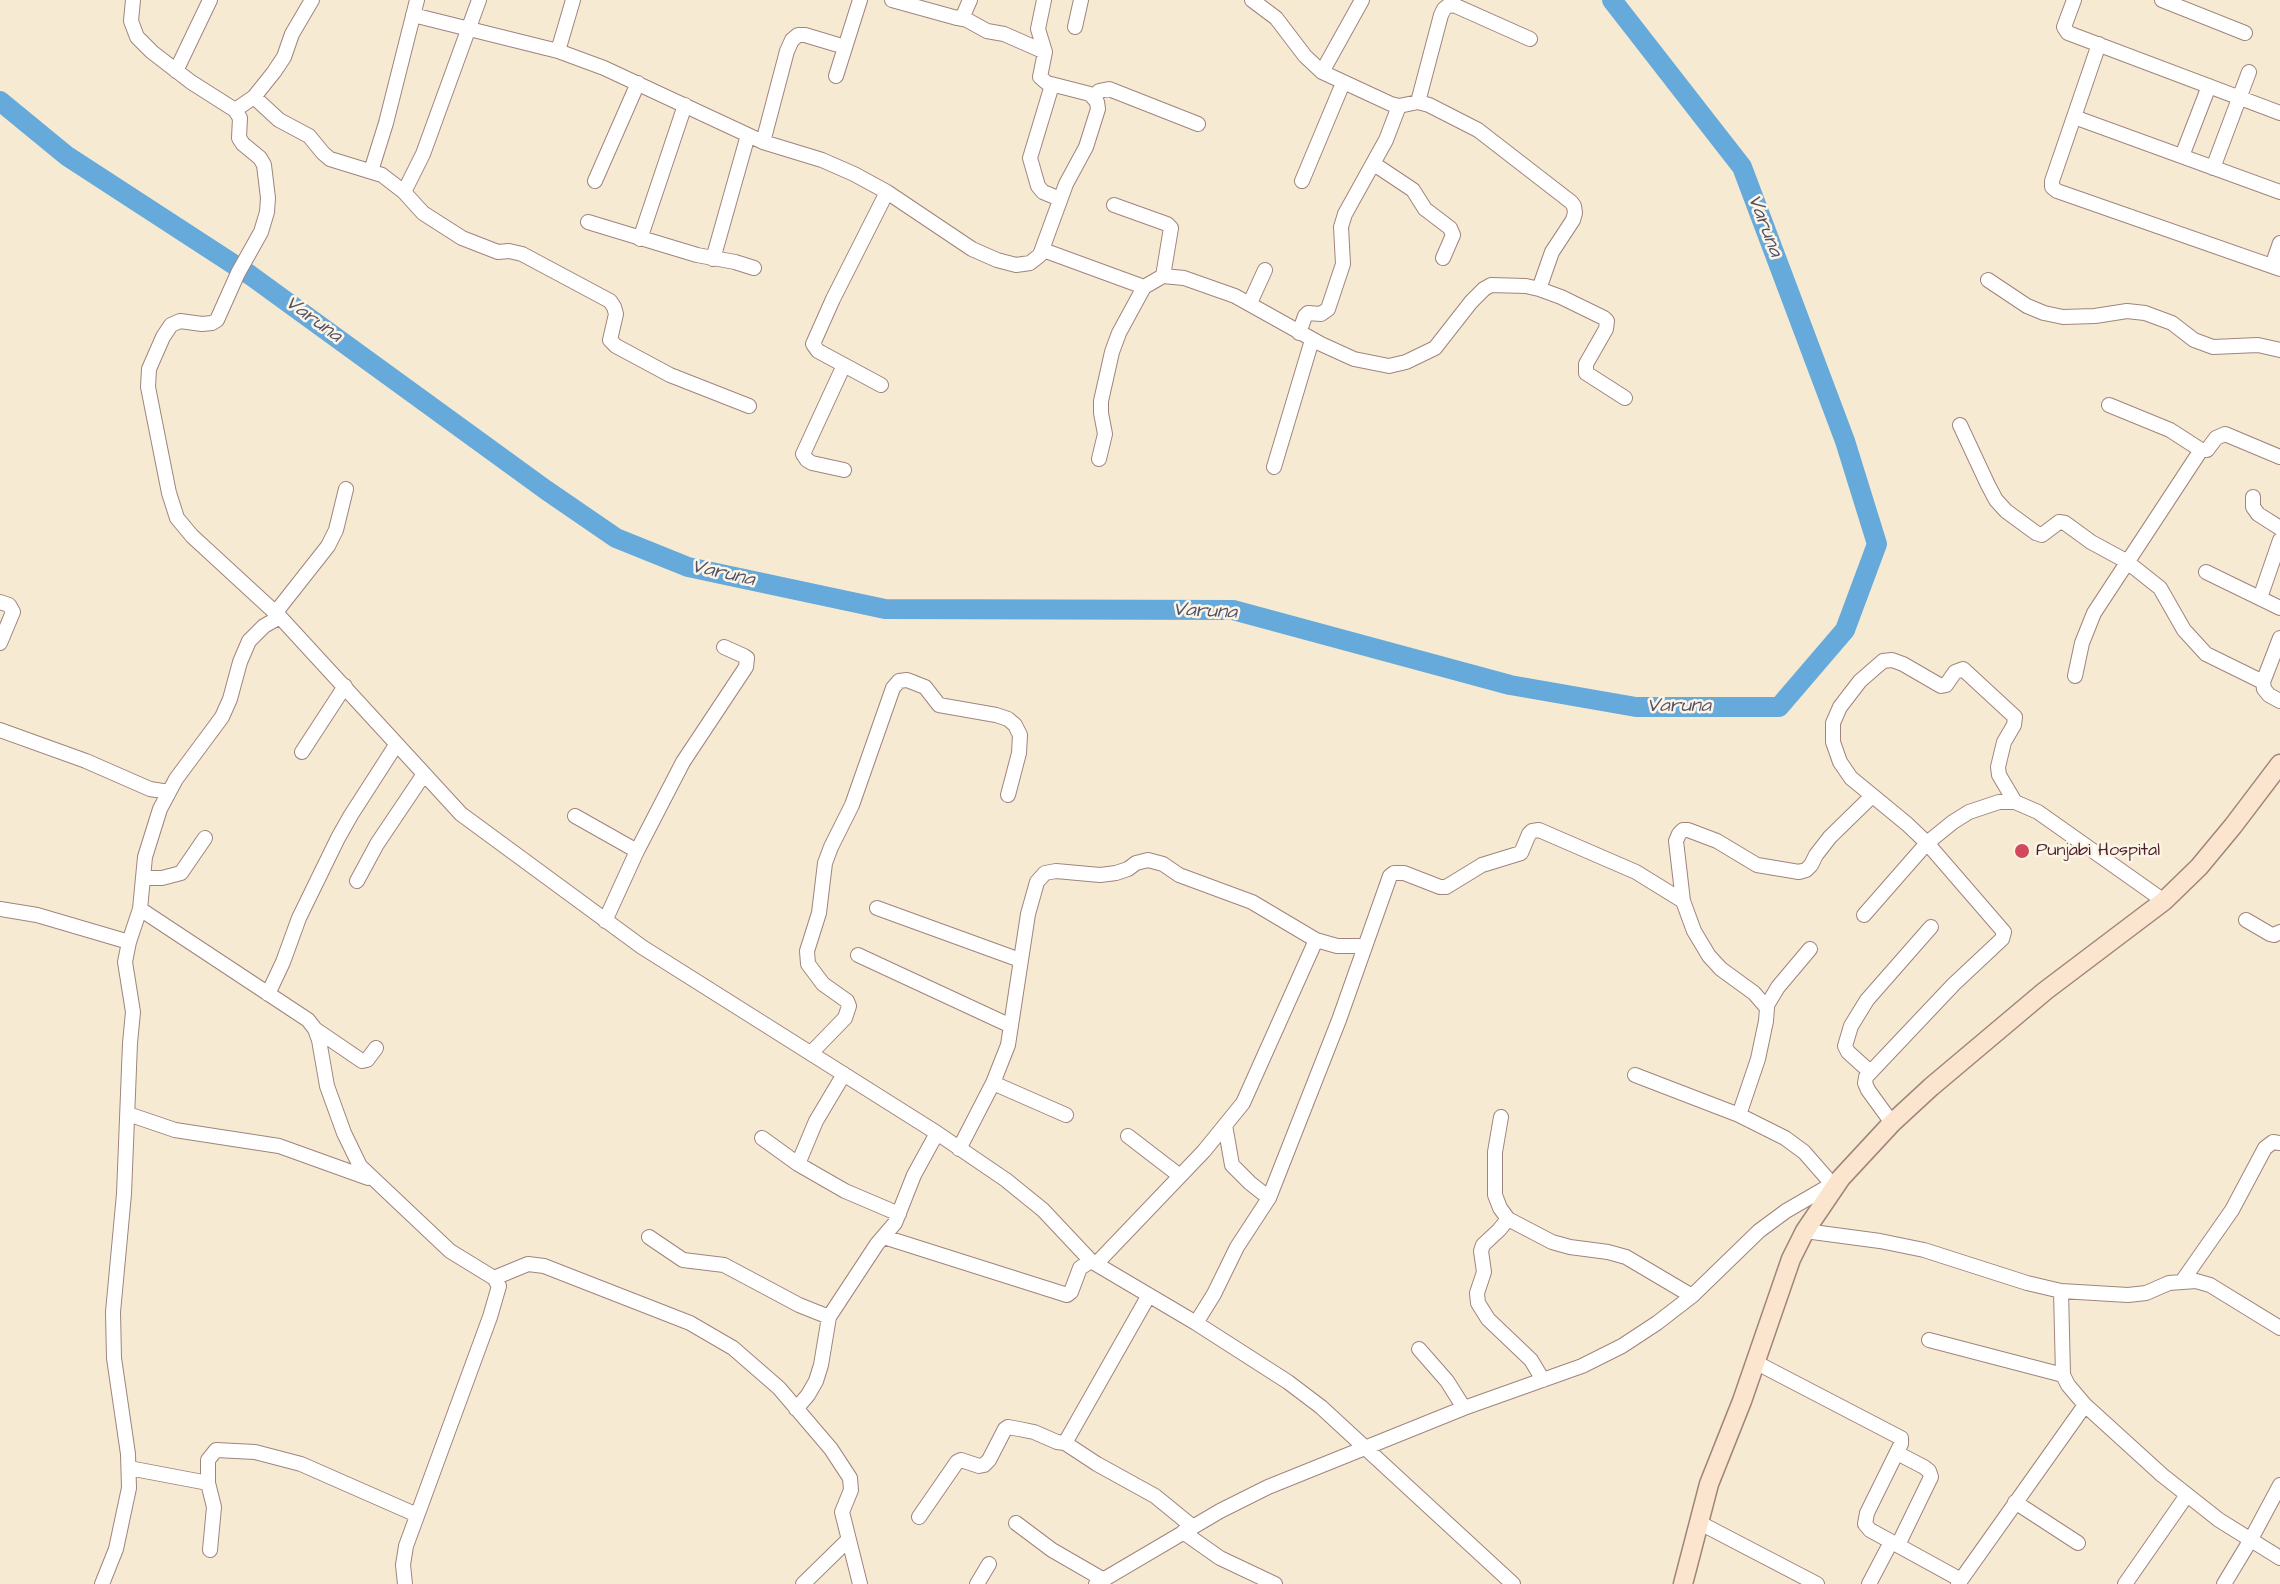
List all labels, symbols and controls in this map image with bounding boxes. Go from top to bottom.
water label: Varuna [1741,192,1787,260]
water label: Varuna [280,291,346,349]
water label: Varuna [689,555,757,593]
water label: Varuna [1172,598,1238,626]
water label: Varuna [1647,695,1711,719]
place label: Punjabi Hospital [2036,840,2160,862]
marker: Punjabi Hospital [2013,842,2031,860]

